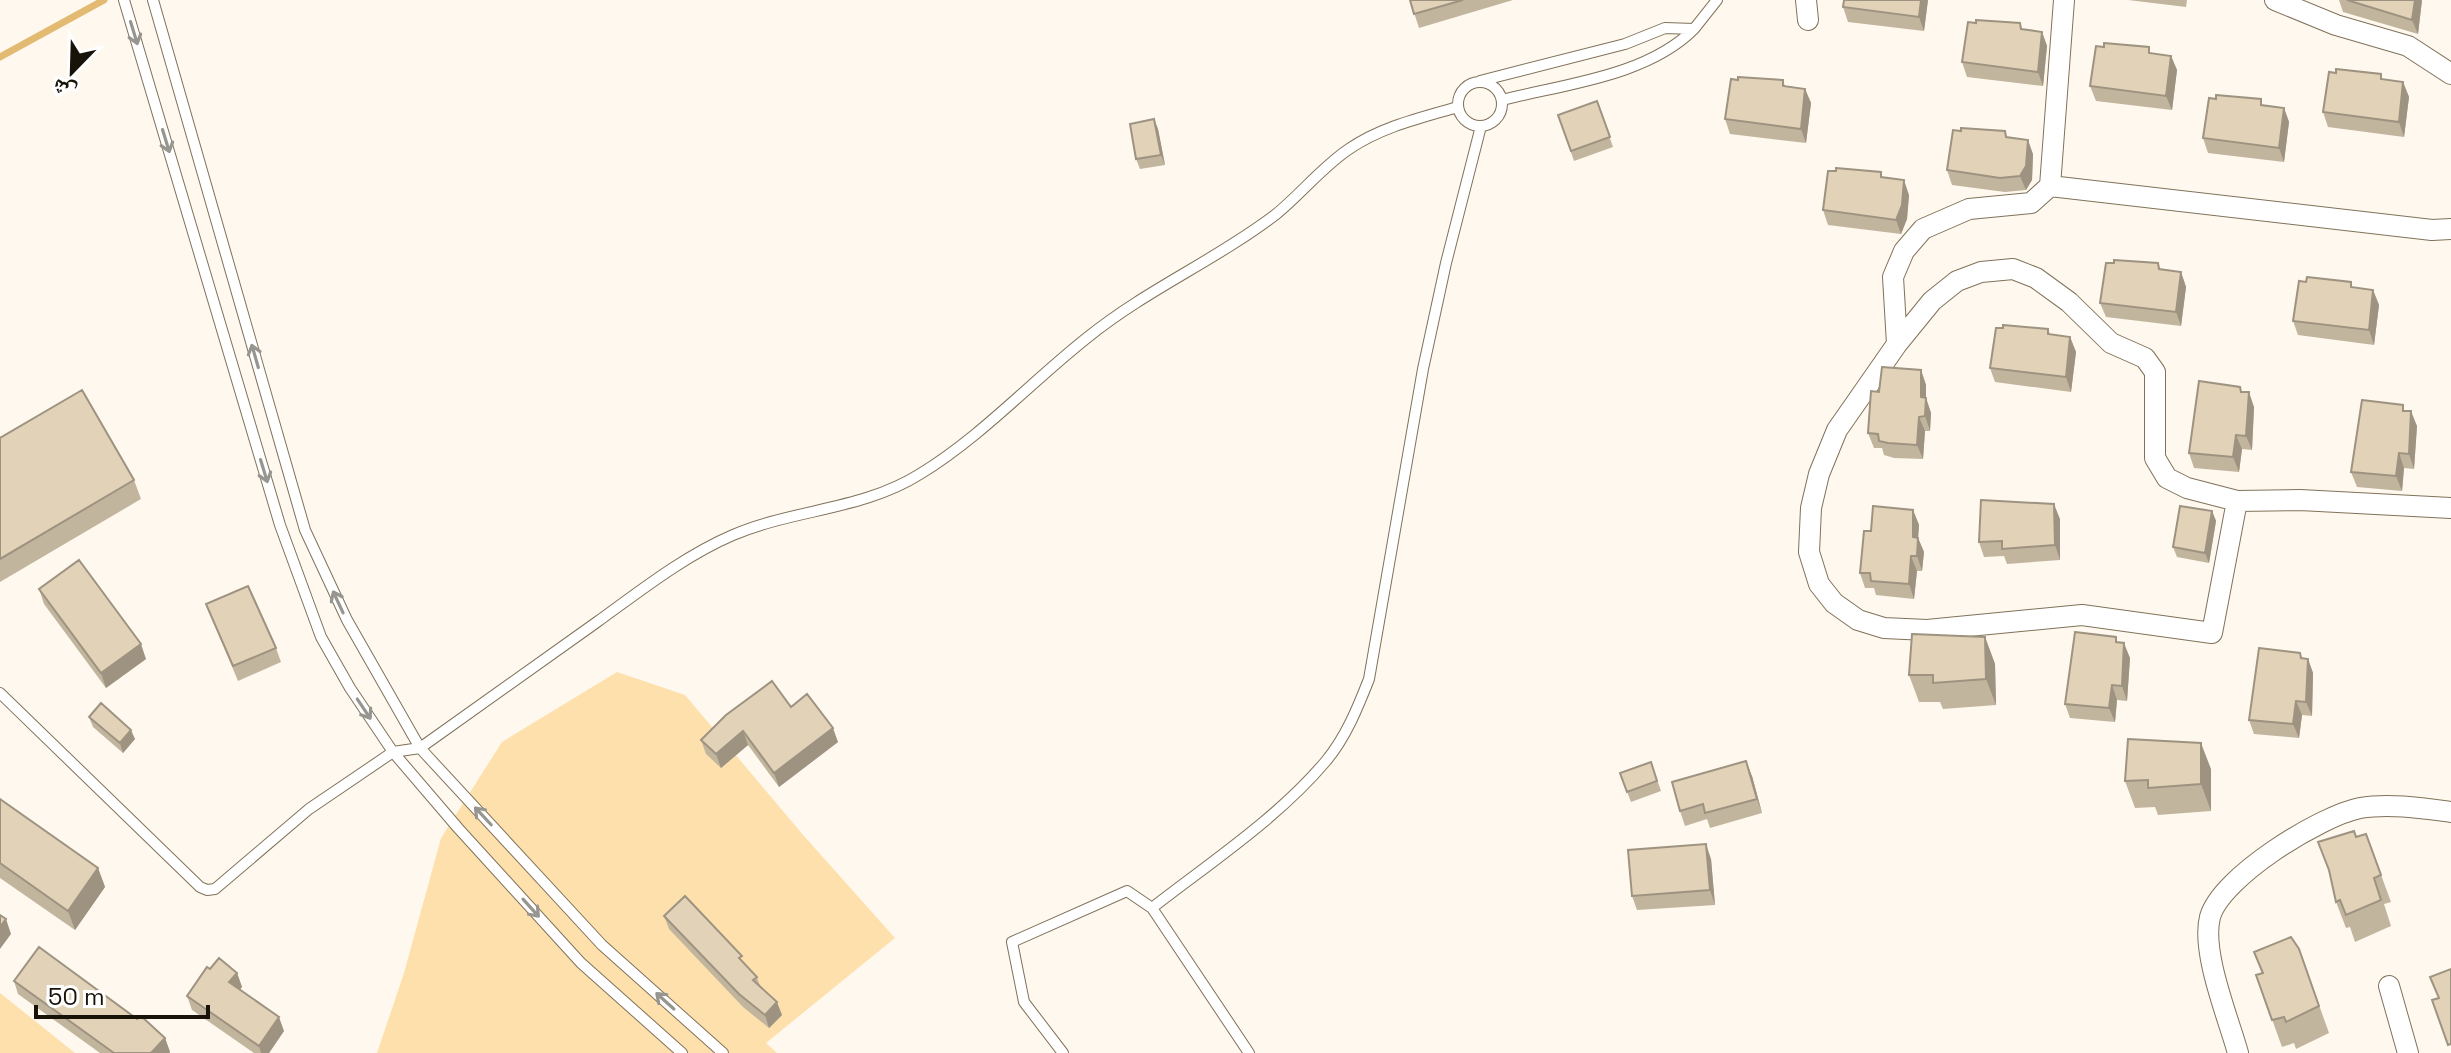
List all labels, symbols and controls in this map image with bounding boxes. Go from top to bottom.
one-way arrow [128,20,142,45]
north arrow [32,32,112,112]
text: ش [48,73,80,108]
one-way arrow [159,127,174,153]
one-way arrow [247,344,262,370]
one-way arrow [257,457,272,483]
one-way arrow [330,590,345,614]
one-way arrow [356,697,373,719]
one-way arrow [473,806,492,826]
one-way arrow [522,897,540,917]
scale bar [36,969,208,1019]
text: 50 m [48,981,105,1012]
one-way arrow [655,992,676,1011]

